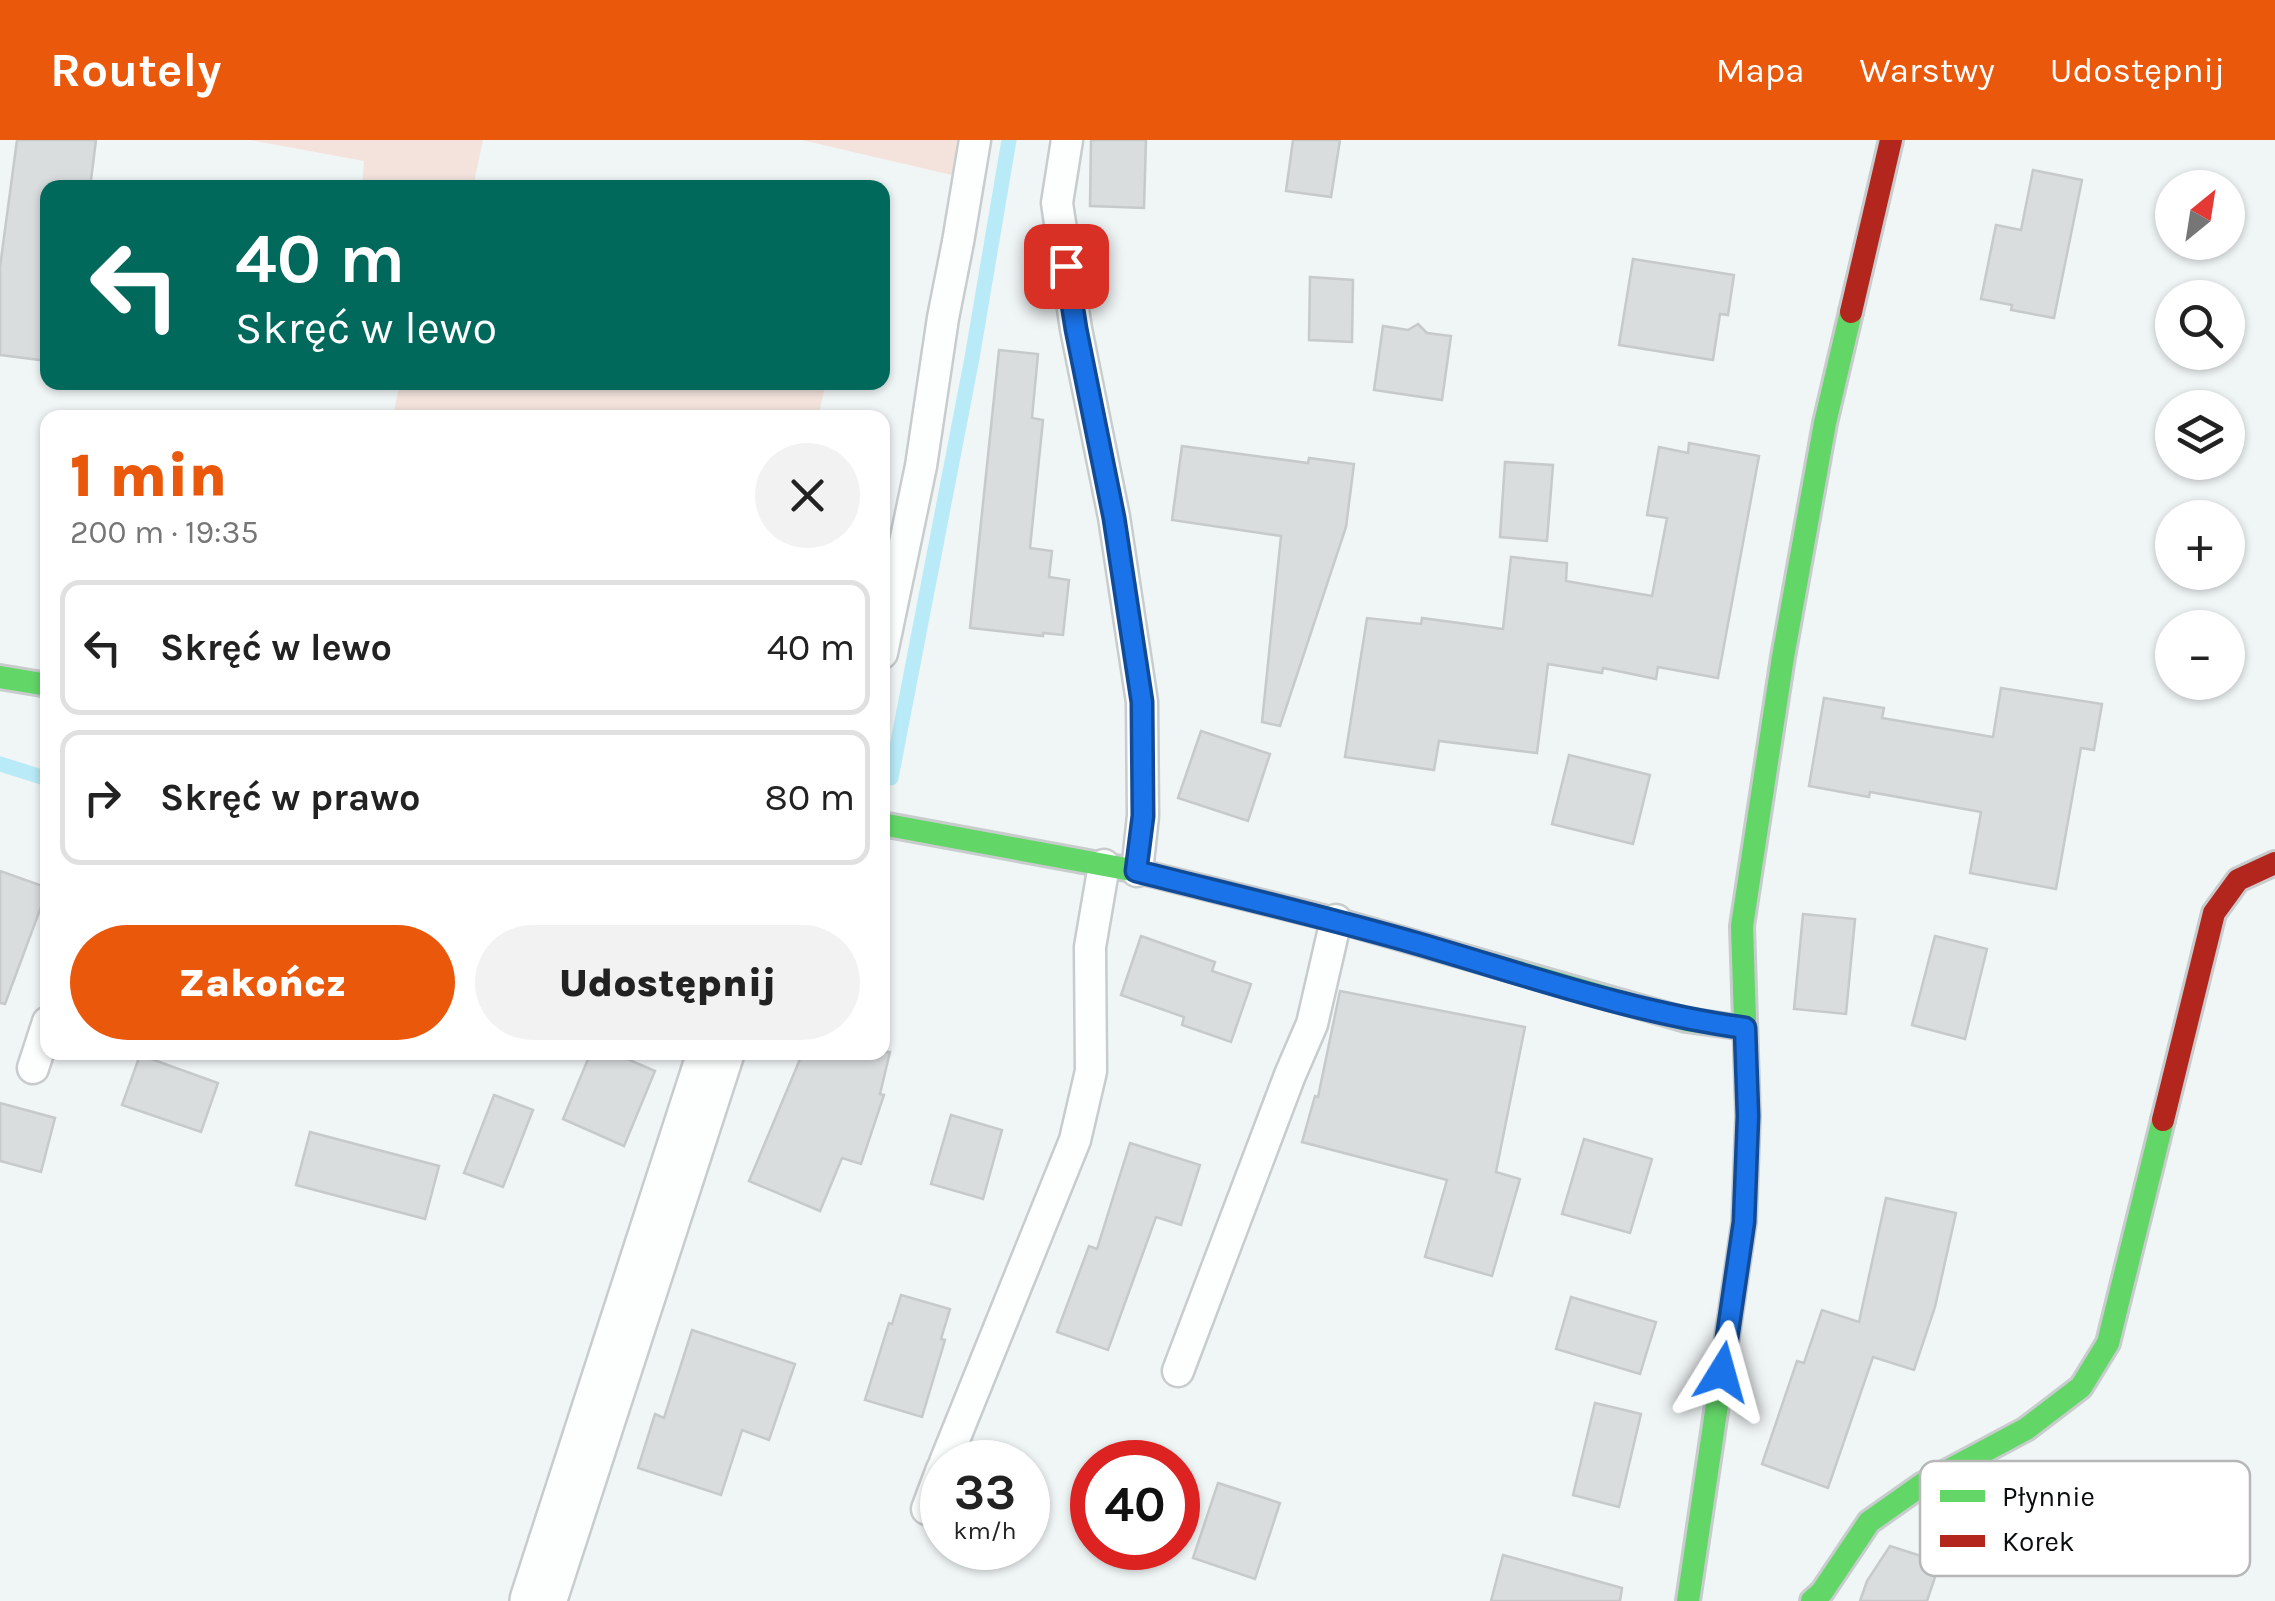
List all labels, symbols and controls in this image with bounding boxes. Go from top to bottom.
text: Routely [50,42,221,98]
text: Mapa [1716,50,1804,91]
text: Warstwy [1859,50,1995,91]
text: Udostępnij [2050,50,2225,91]
north arrow [2155,170,2245,260]
map controls [2155,170,2245,700]
text: 40 m [235,218,405,300]
icon: left [70,220,200,350]
pin [1024,224,1109,309]
icon: arrive [1039,239,1094,294]
button: search [2155,280,2245,370]
text: Skręć w lewo [235,302,497,354]
button: layers [2155,390,2245,480]
text: 1 min [70,441,227,511]
button: close [755,443,860,548]
button: + [2155,500,2245,590]
text: 200 m · 19:35 [70,514,258,551]
button: − [2155,610,2245,700]
icon: left [75,620,130,675]
text: Skręć w lewo [160,625,392,670]
text: 40 m [767,625,855,670]
icon: right [75,770,130,825]
text: Skręć w prawo [160,775,421,820]
text: 80 m [765,775,855,820]
button: Zakończ [70,925,455,1040]
button: Udostępnij [475,925,860,1040]
position arrow [1670,1320,1774,1424]
speed limit sign: 40 [1070,1440,1200,1570]
legend [1920,1461,2250,1576]
text: 33 [954,1463,1016,1522]
text: Płynnie [2002,1480,2095,1513]
text: km/h [953,1516,1017,1545]
text: Korek [2002,1525,2075,1558]

